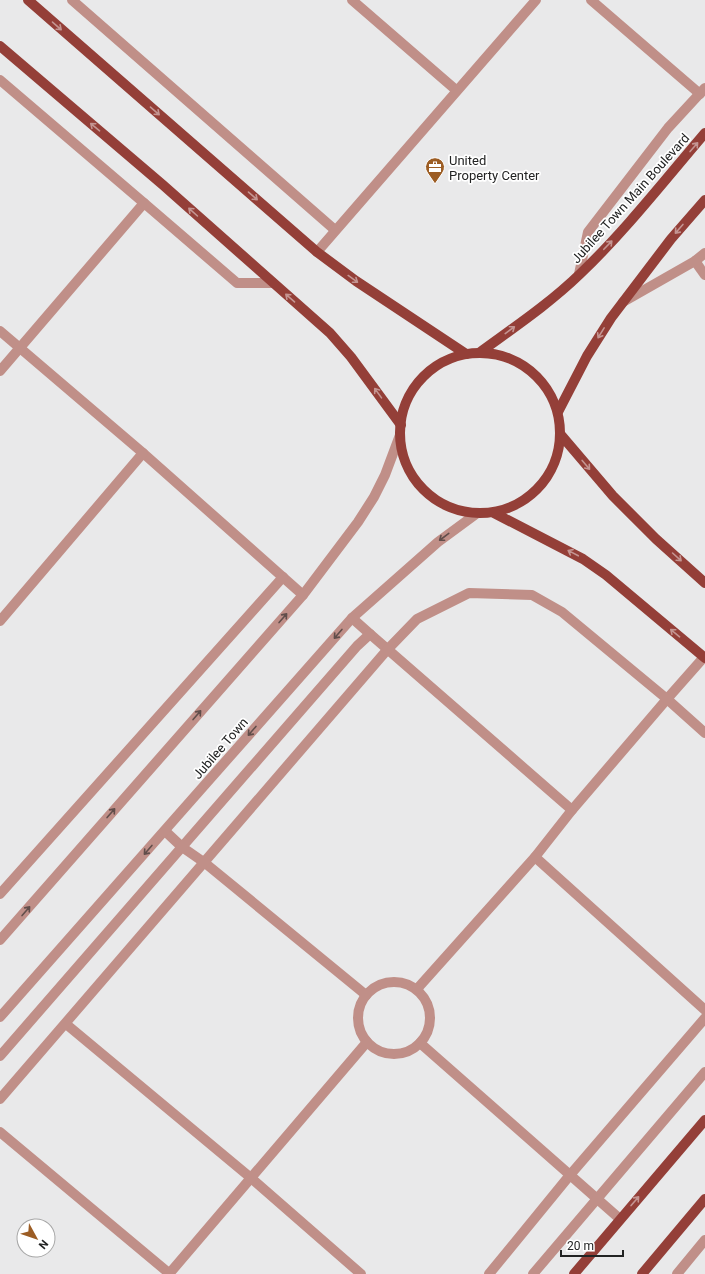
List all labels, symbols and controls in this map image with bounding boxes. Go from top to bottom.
one-way arrow [52,21,62,30]
one-way arrow [150,106,160,116]
one-way arrow [89,122,100,131]
street label: Jubilee Town Main Boulevard [568,131,692,266]
one-way arrow [689,141,698,152]
place label: United Property Center [449,153,540,183]
office icon: United Property Center [424,156,446,184]
one-way arrow [248,192,258,201]
one-way arrow [188,207,198,216]
one-way arrow [675,224,684,234]
one-way arrow [603,240,613,250]
one-way arrow [347,275,358,283]
one-way arrow [285,293,295,303]
one-way arrow [505,325,516,334]
one-way arrow [597,327,605,339]
one-way arrow [374,388,382,399]
one-way arrow [581,459,590,469]
one-way arrow [439,533,450,541]
one-way arrow [567,549,579,556]
one-way arrow [672,553,682,562]
one-way arrow [278,612,287,623]
one-way arrow [670,628,680,637]
one-way arrow [333,629,343,639]
one-way arrow [192,711,201,721]
street label: Jubilee Town [190,715,251,782]
one-way arrow [248,726,257,736]
one-way arrow [107,808,116,818]
one-way arrow [143,845,152,855]
one-way arrow [21,906,30,916]
one-way arrow [630,1197,639,1207]
north arrow [16,1218,56,1258]
scale bar [561,1232,623,1258]
text: N [36,1237,51,1251]
text: 20 m [567,1239,594,1253]

